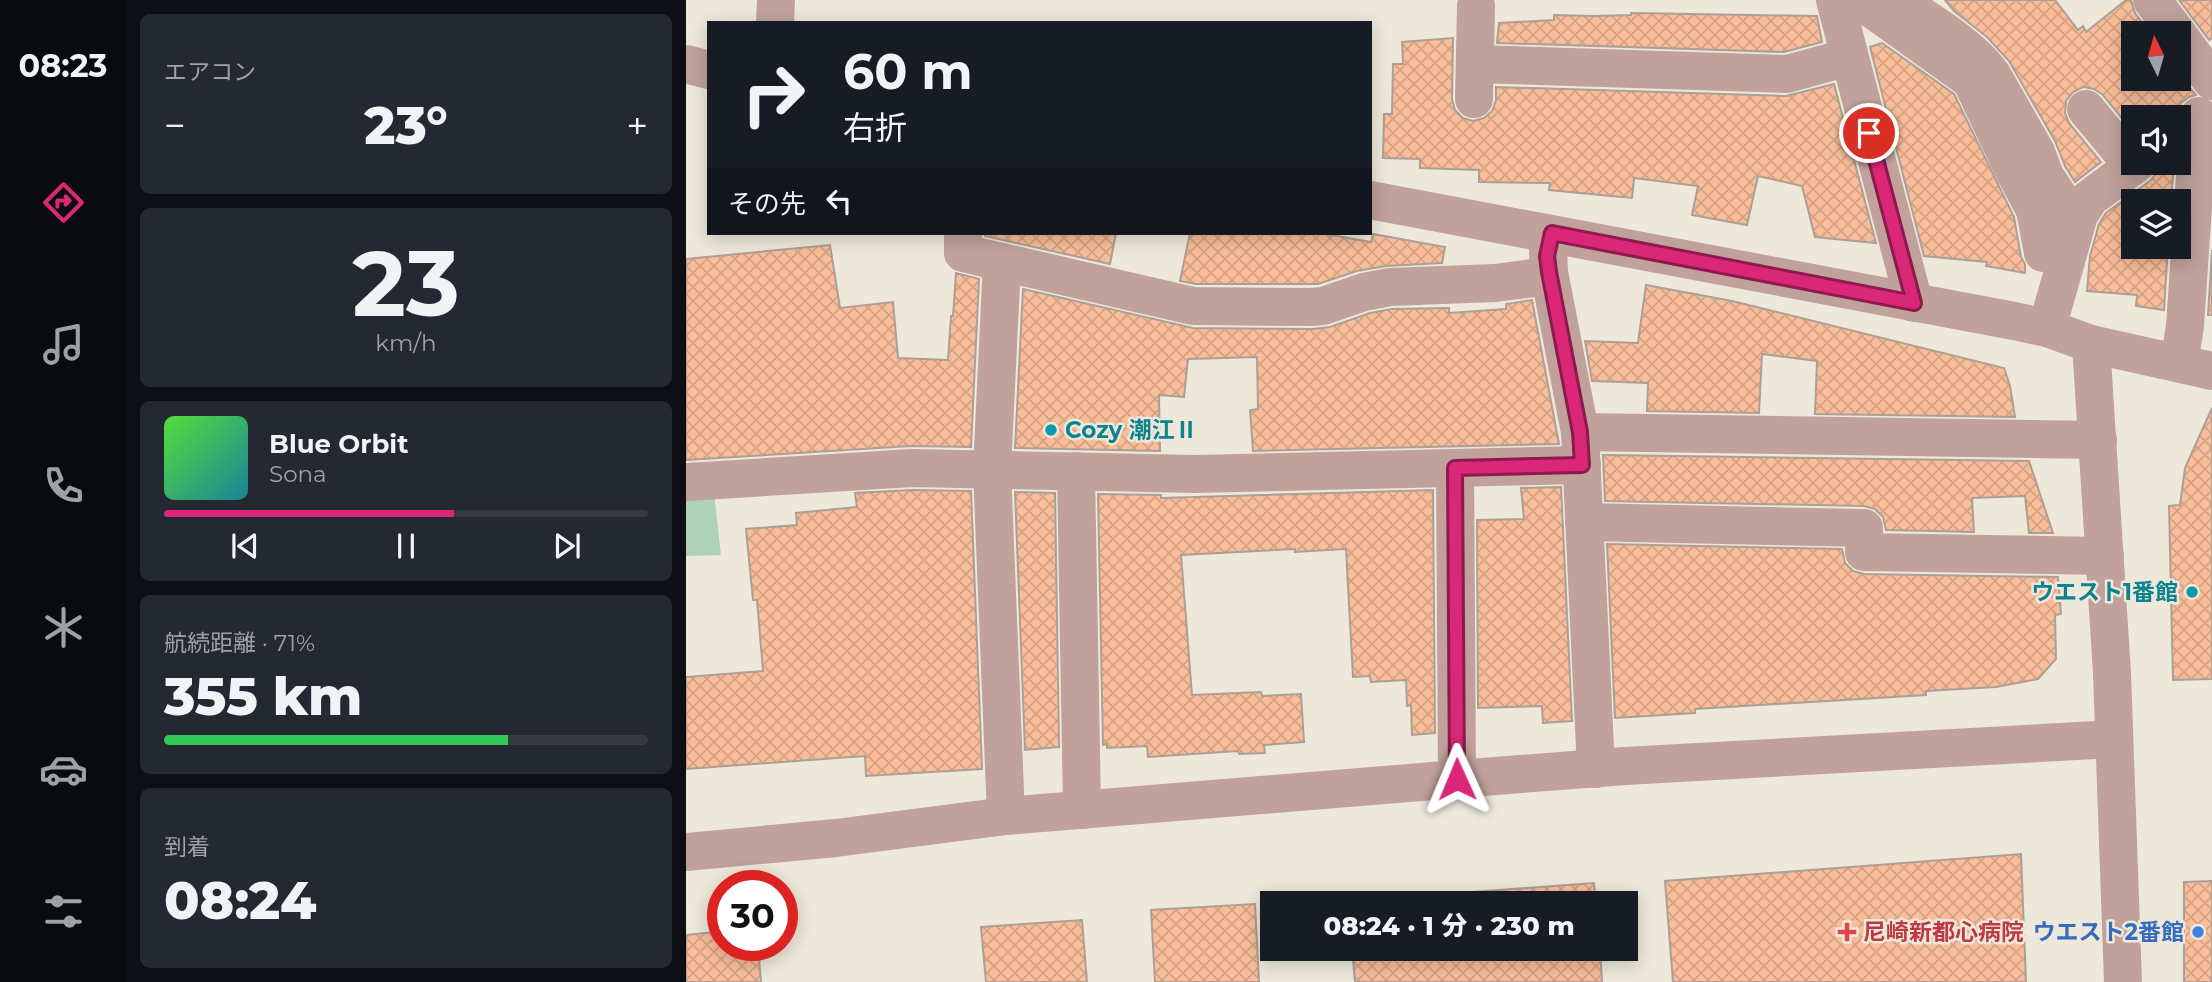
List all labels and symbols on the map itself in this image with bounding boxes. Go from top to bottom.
north arrow [2121,21,2191,91]
pin [1839,103,1899,163]
place label: Cozy 潮江Ⅱ [1065,416,1198,444]
marker: Cozy 潮江Ⅱ [1043,422,1059,438]
place label: ウエスト1番館 [2031,578,2178,606]
marker: ウエスト1番館 [2184,584,2200,600]
position arrow [1420,742,1494,816]
speed limit sign: 30 [707,870,798,961]
place label: 尼崎新都心病院 [1863,918,2024,946]
place label: ウエスト2番館 [2032,918,2184,946]
marker: 尼崎新都心病院 [1837,922,1857,942]
marker: ウエスト2番館 [2190,924,2206,940]

